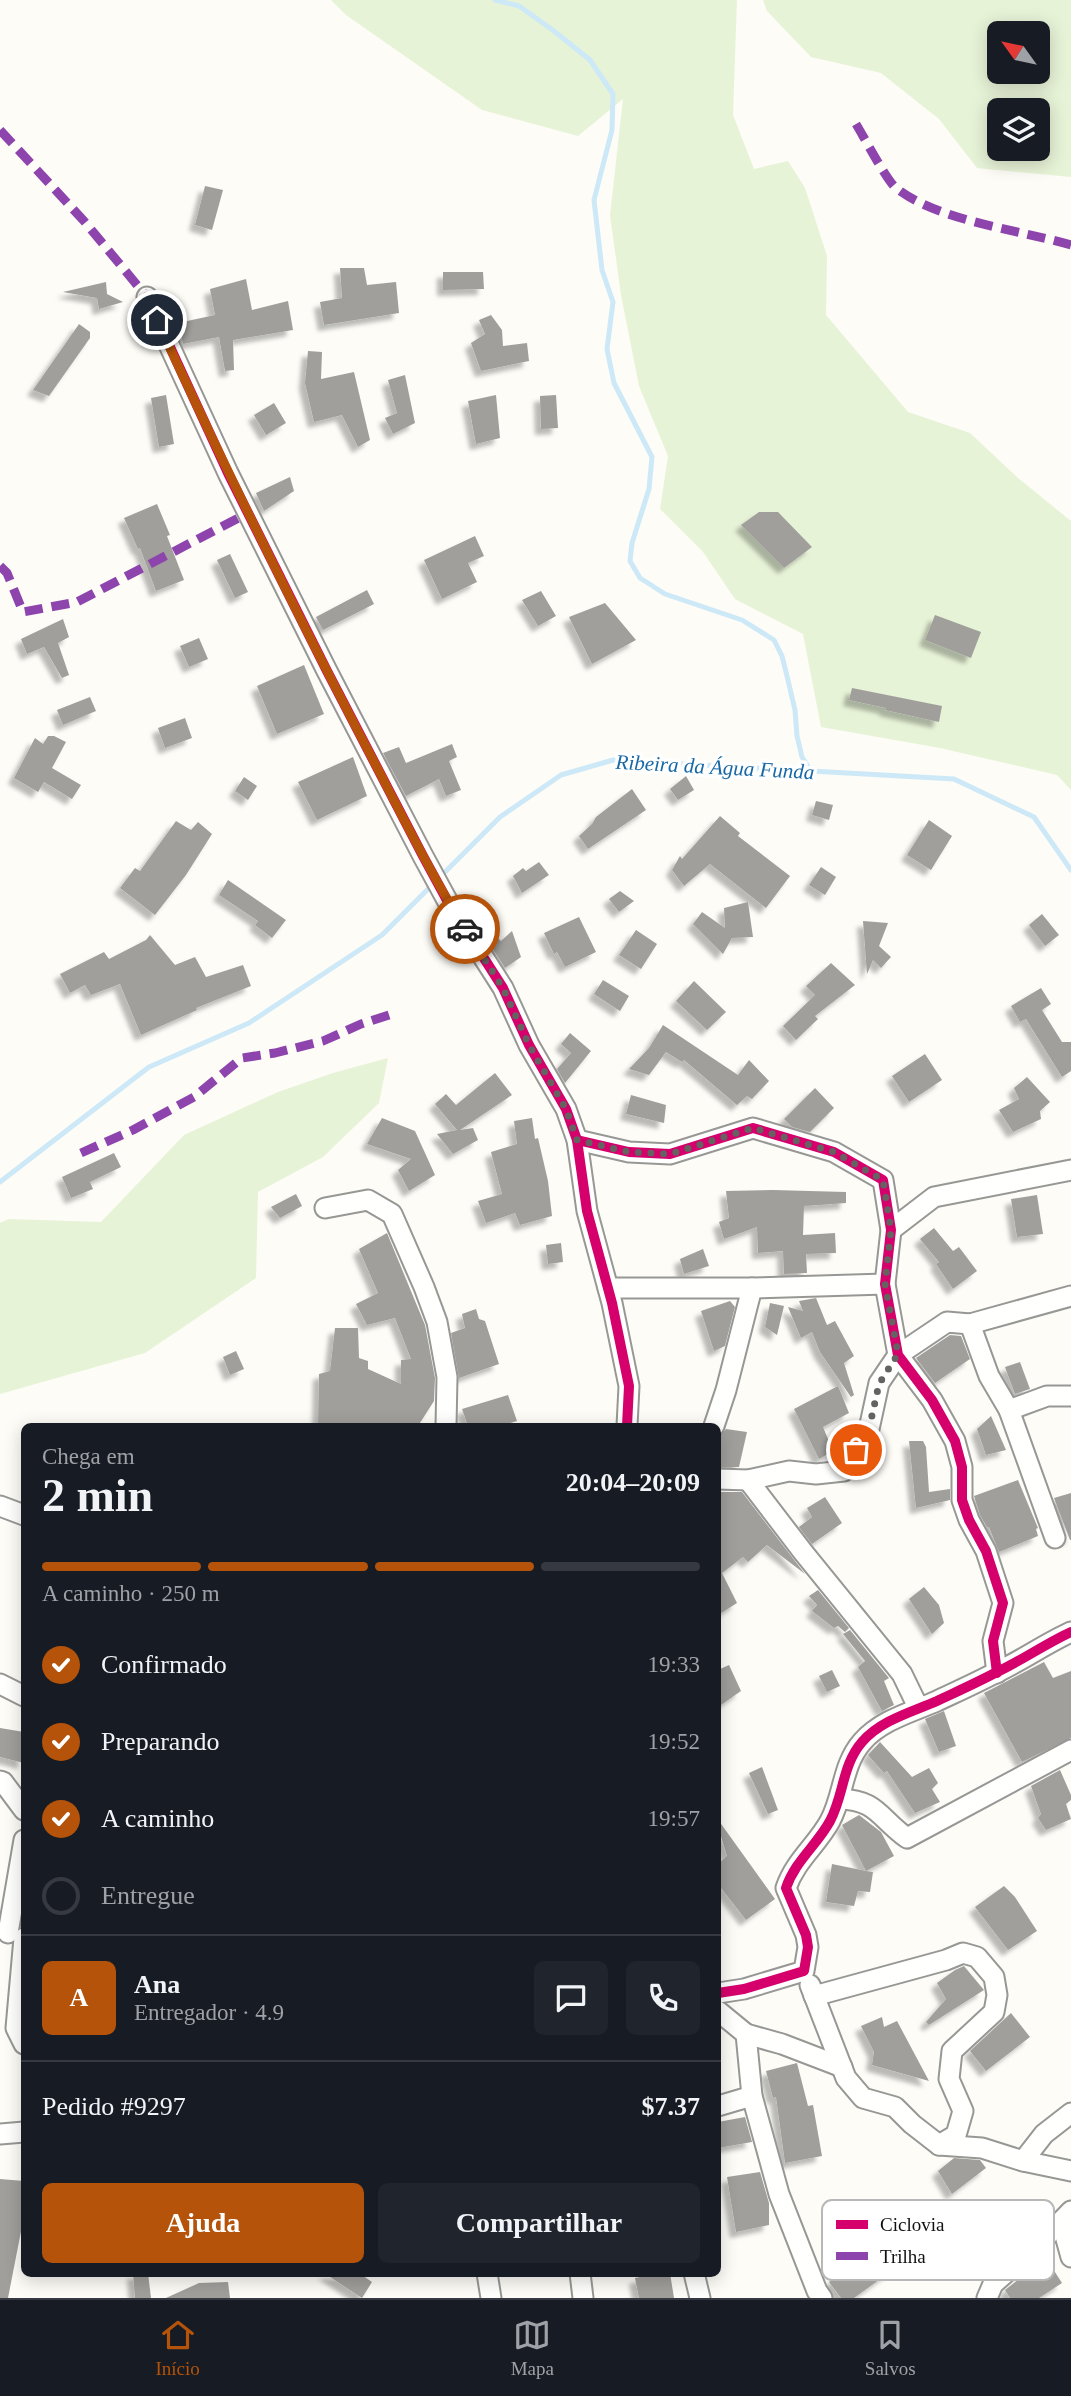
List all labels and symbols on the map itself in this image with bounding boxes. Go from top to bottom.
north arrow [987,21,1050,84]
pin [127,290,187,350]
water label: Ribeira da Água Funda [614,750,815,784]
courier [430,894,500,964]
pin [826,1420,886,1480]
legend [822,2200,1054,2280]
text: Ciclovia [880,2214,945,2235]
text: Trilha [880,2246,926,2267]

